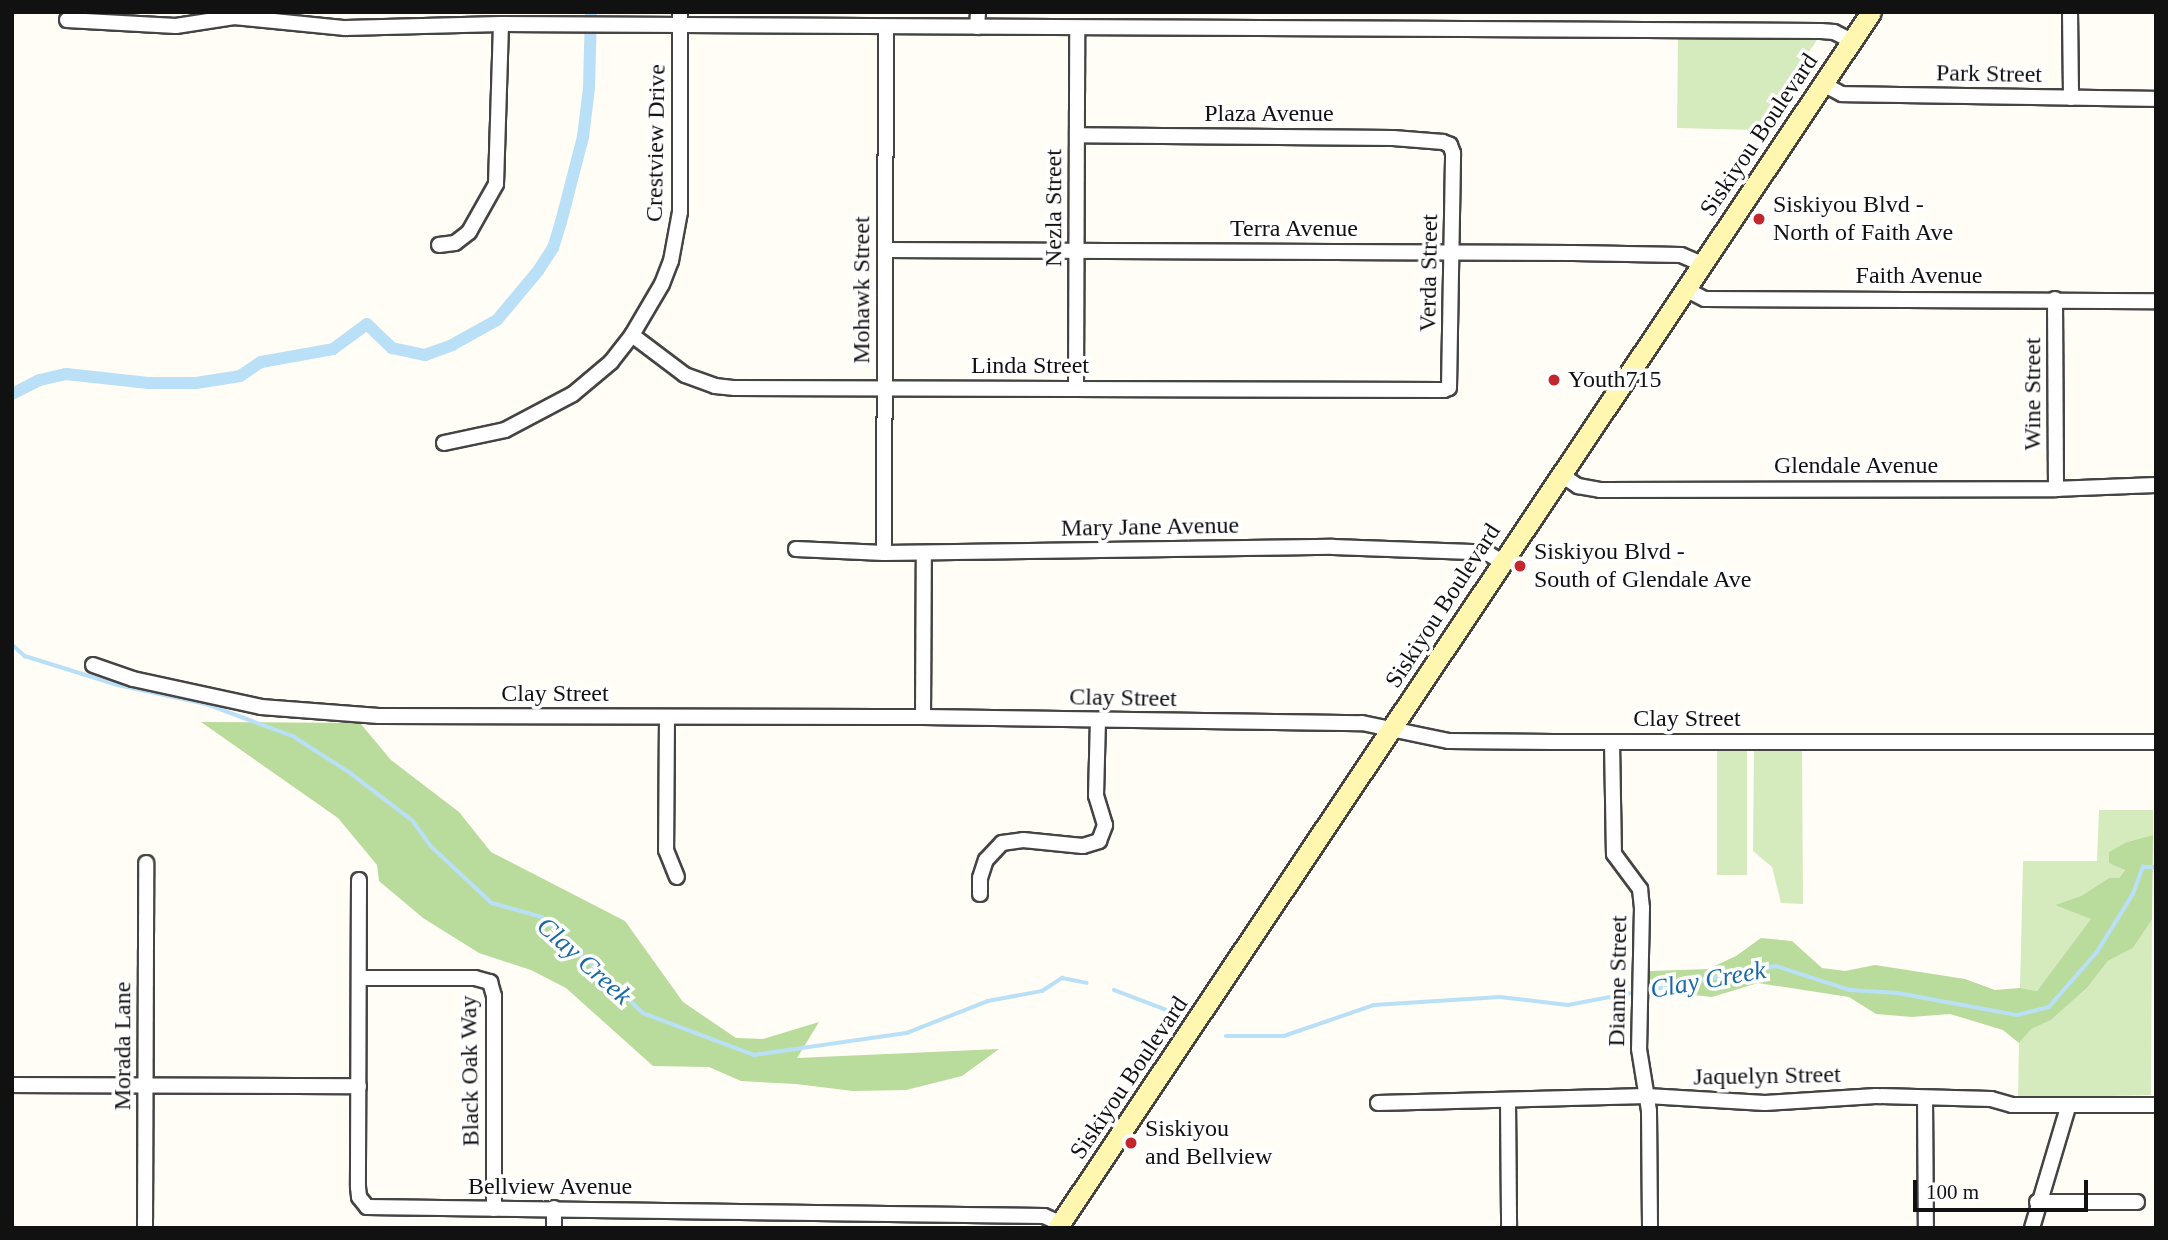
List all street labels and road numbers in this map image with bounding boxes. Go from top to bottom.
street label: Siskiyou Boulevard [1694,48,1824,222]
street label: Park Street [1936,59,2042,89]
street label: Crestview Drive [640,64,672,222]
street label: Plaza Avenue [1204,100,1334,128]
street label: Nezla Street [1040,149,1068,267]
street label: Verda Street [1414,214,1444,332]
street label: Terra Avenue [1229,215,1359,243]
street label: Mohawk Street [848,216,876,364]
street label: Faith Avenue [1855,262,1983,290]
street label: Wine Street [2019,338,2047,450]
street label: Linda Street [971,352,1089,380]
street label: Glendale Avenue [1773,452,1939,480]
street label: Mary Jane Avenue [1060,511,1240,543]
street label: Siskiyou Boulevard [1379,518,1507,694]
street label: Clay Street [501,680,609,708]
street label: Clay Street [1069,683,1177,713]
street label: Clay Street [1633,705,1741,733]
street label: Dianne Street [1602,915,1634,1047]
street label: Morada Lane [109,982,137,1110]
street label: Siskiyou Boulevard [1064,991,1194,1165]
street label: Black Oak Way [454,995,486,1147]
street label: Jaquelyn Street [1693,1060,1841,1092]
street label: Bellview Avenue [467,1173,633,1201]

